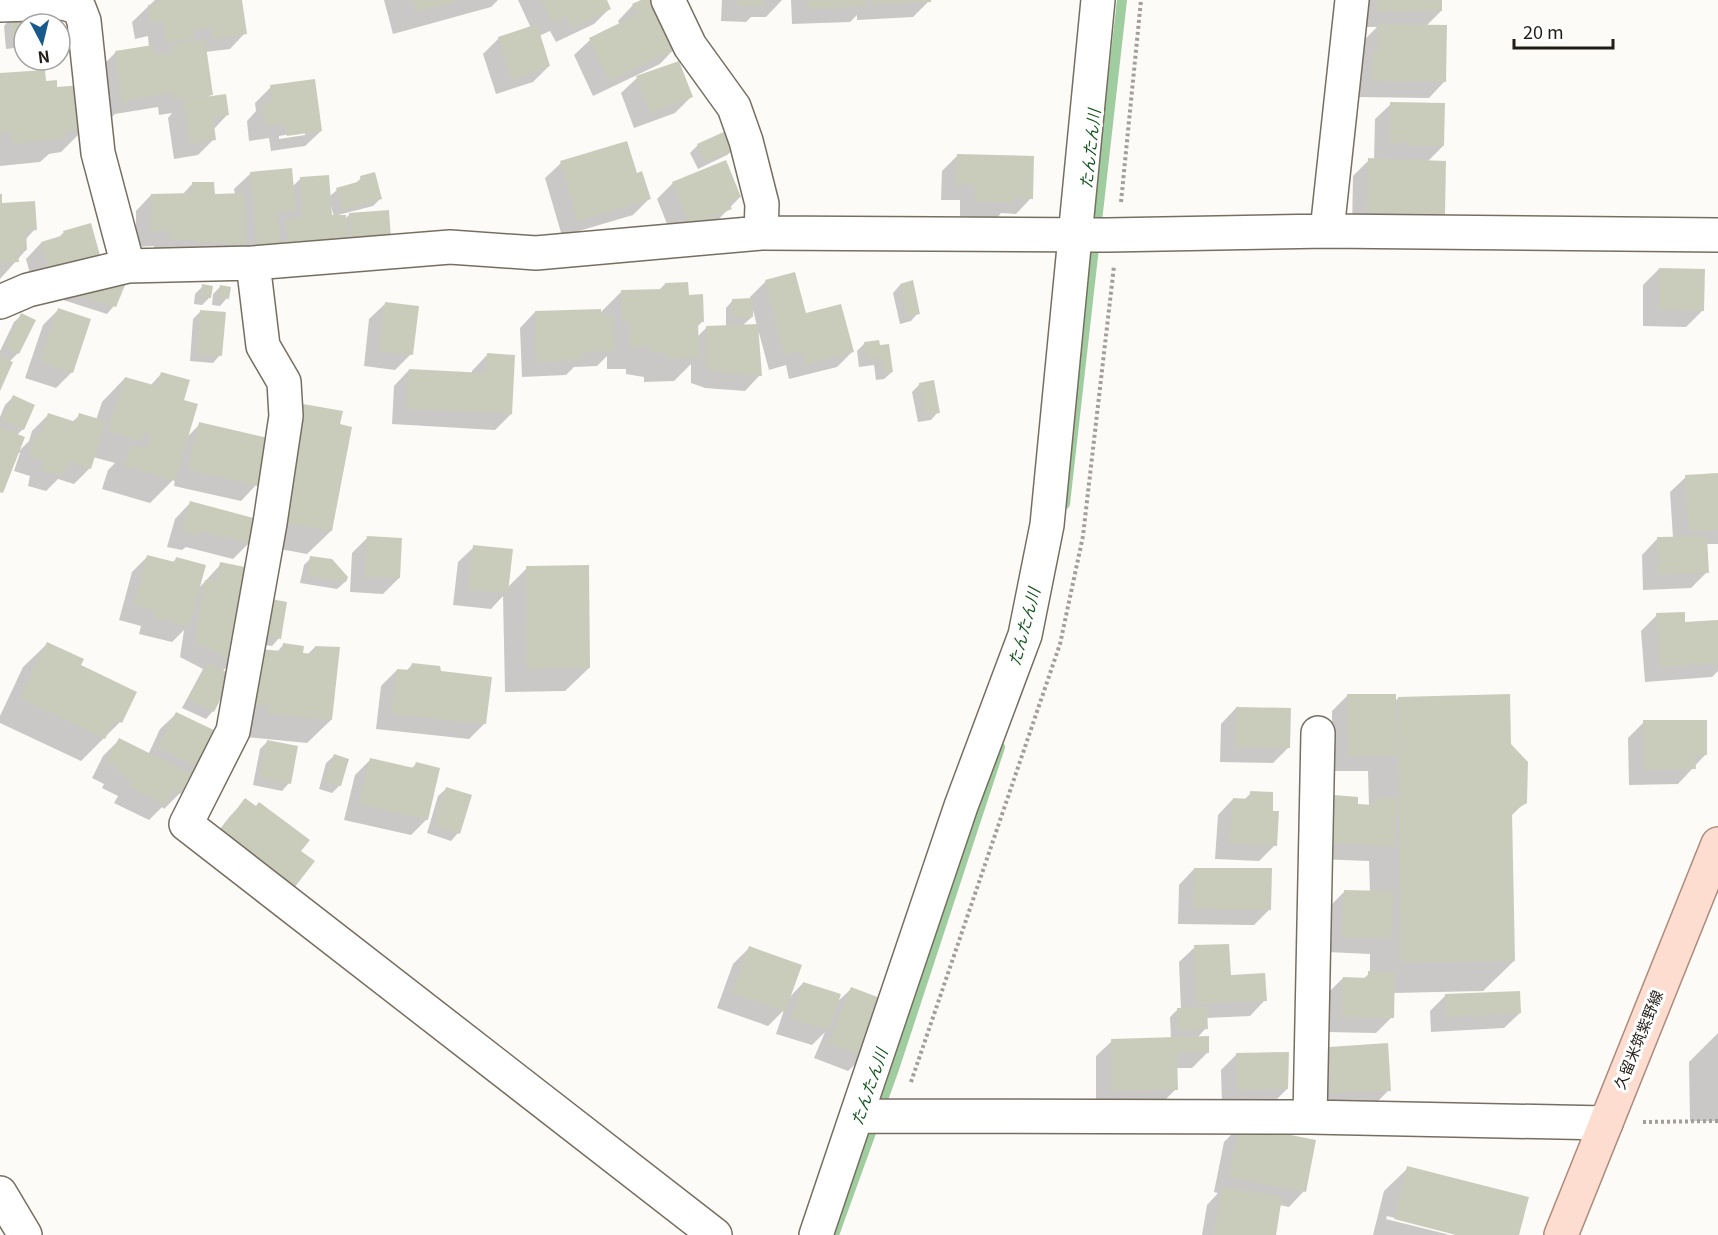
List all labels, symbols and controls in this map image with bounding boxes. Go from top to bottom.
north arrow [12,12,72,72]
scale bar [1514,12,1613,50]
text: 20 m [1523,18,1564,44]
text: N [37,45,51,71]
water label: たんたん川 [1073,106,1105,190]
water label: たんたん川 [1001,583,1045,668]
street label: 久留米筑紫野線 [1608,987,1667,1092]
water label: たんたん川 [844,1043,893,1128]

